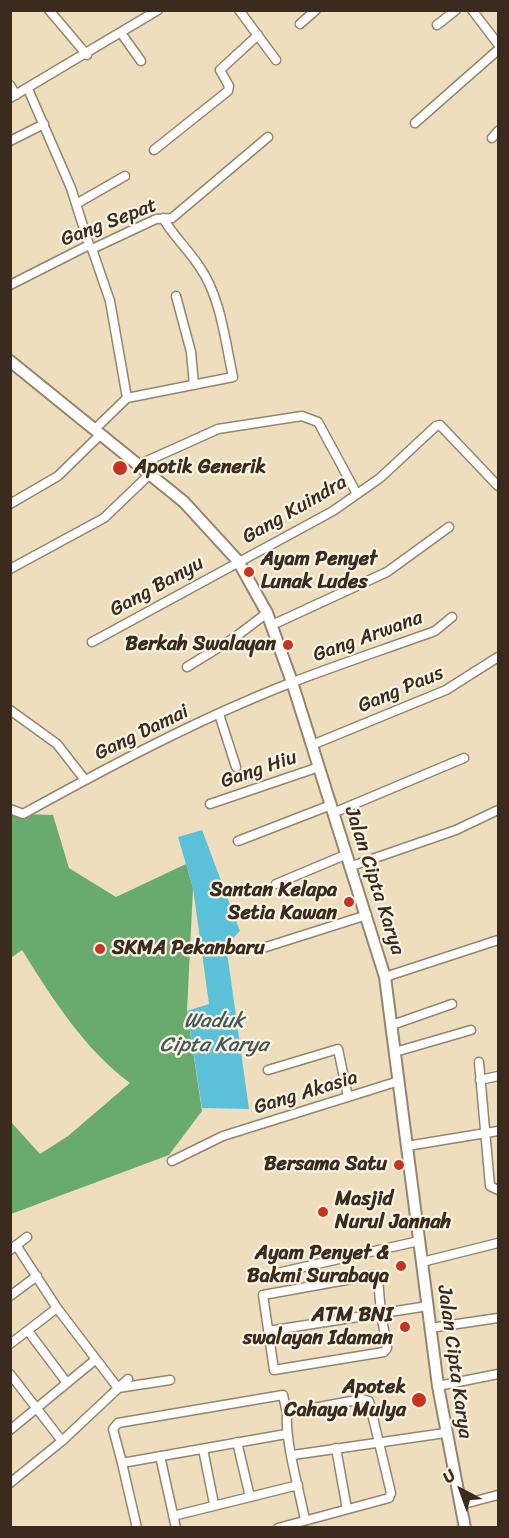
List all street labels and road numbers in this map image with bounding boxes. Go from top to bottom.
street label: Gang Sepat [58,194,160,252]
street label: Gang Kuindra [239,470,351,550]
street label: Gang Banyu [106,552,208,622]
street label: Gang Arwana [310,606,426,668]
street label: Gang Paus [355,661,447,719]
street label: Gang Damai [91,700,193,766]
street label: Gang Hiu [218,746,300,794]
street label: Jalan Cipta Karya [339,804,409,958]
street label: Gang Akasia [251,1066,361,1120]
street label: Jalan Cipta Karya [431,1284,477,1440]

